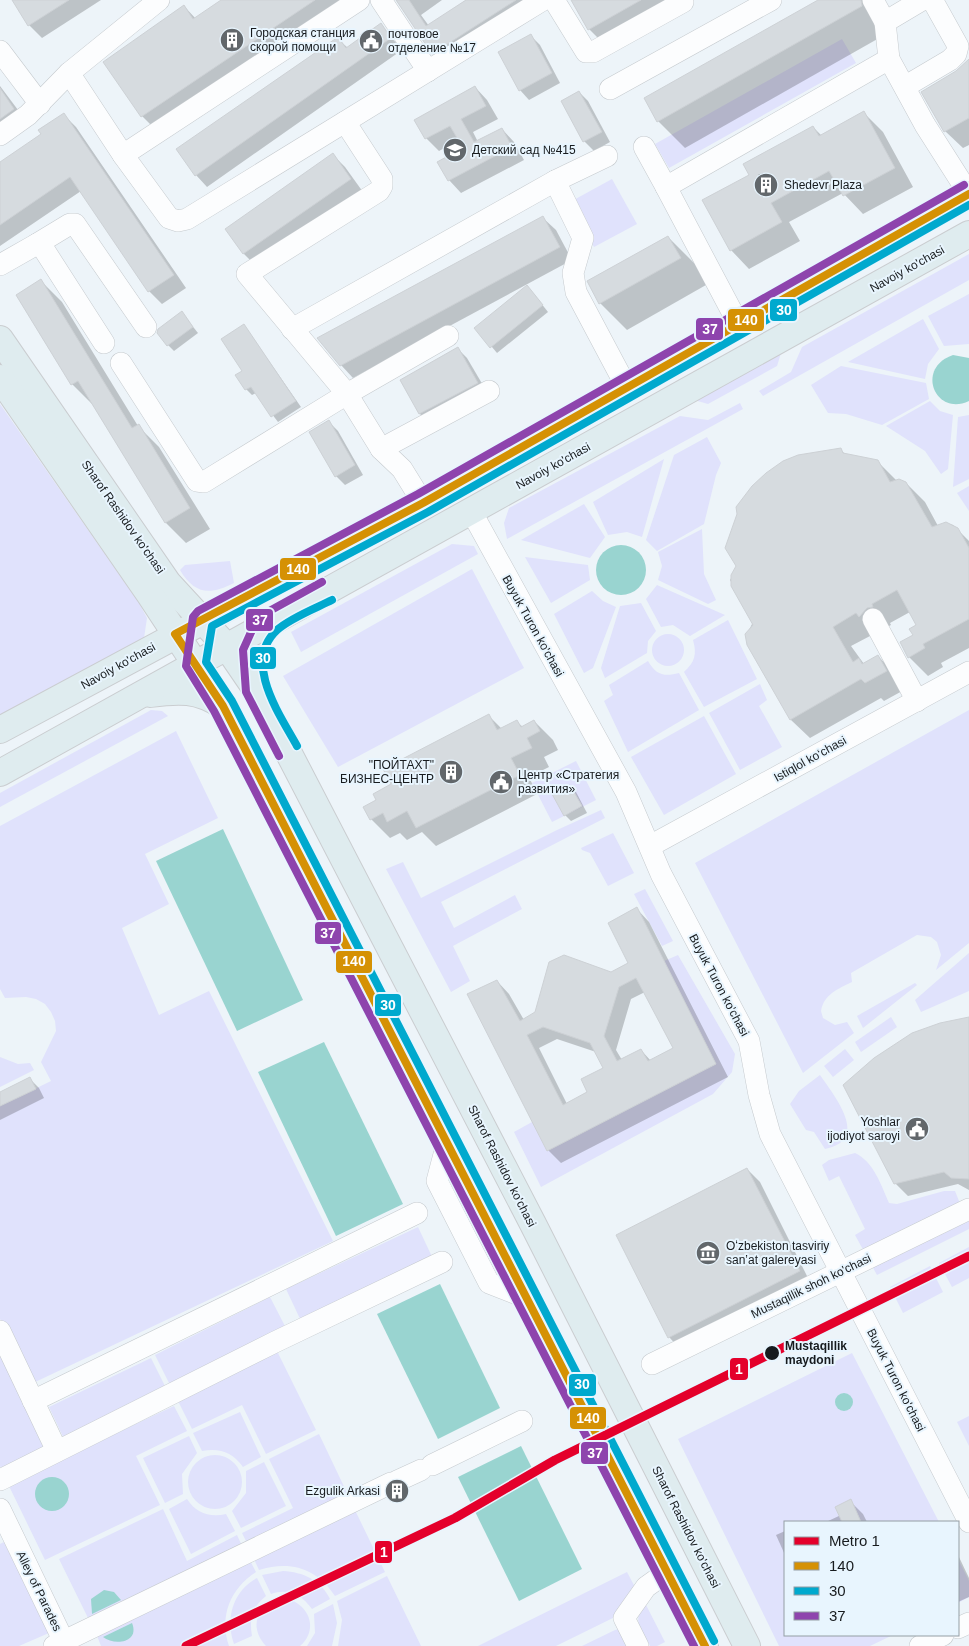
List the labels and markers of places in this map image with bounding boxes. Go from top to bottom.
place label: Городская станция скорой помощи [250,26,355,54]
building icon: Городская станция скорой помощи [219,27,245,53]
place label: почтовое отделение №17 [388,27,476,55]
public building icon: почтовое отделение №17 [358,28,384,54]
school or university icon: Детский сад №415 [442,137,468,163]
place label: Детский сад №415 [472,143,576,157]
building icon: Shedevr Plaza [753,172,779,198]
place label: Shedevr Plaza [784,178,862,192]
place label: "ПОЙТАХТ" БИЗНЕС-ЦЕНТР [340,757,434,786]
building icon: "ПОЙТАХТ" БИЗНЕС-ЦЕНТР [438,759,464,785]
place label: Центр «Стратегия развития» [518,768,619,796]
public building icon: Центр «Стратегия развития» [488,769,514,795]
place label: Yoshlar ijodiyot saroyi [827,1115,900,1143]
public building icon: Yoshlar ijodiyot saroyi [904,1116,930,1142]
place label: Oʻzbekiston tasviriy sanʼat galereyasi [726,1239,829,1267]
museum icon: Oʻzbekiston tasviriy sanʼat galereyasi [695,1240,721,1266]
place label: Mustaqillik maydoni [785,1339,847,1367]
marker: Mustaqillik maydoni [763,1344,781,1362]
building icon: Ezgulik Arkasi [384,1478,410,1504]
place label: Ezgulik Arkasi [305,1484,380,1498]

